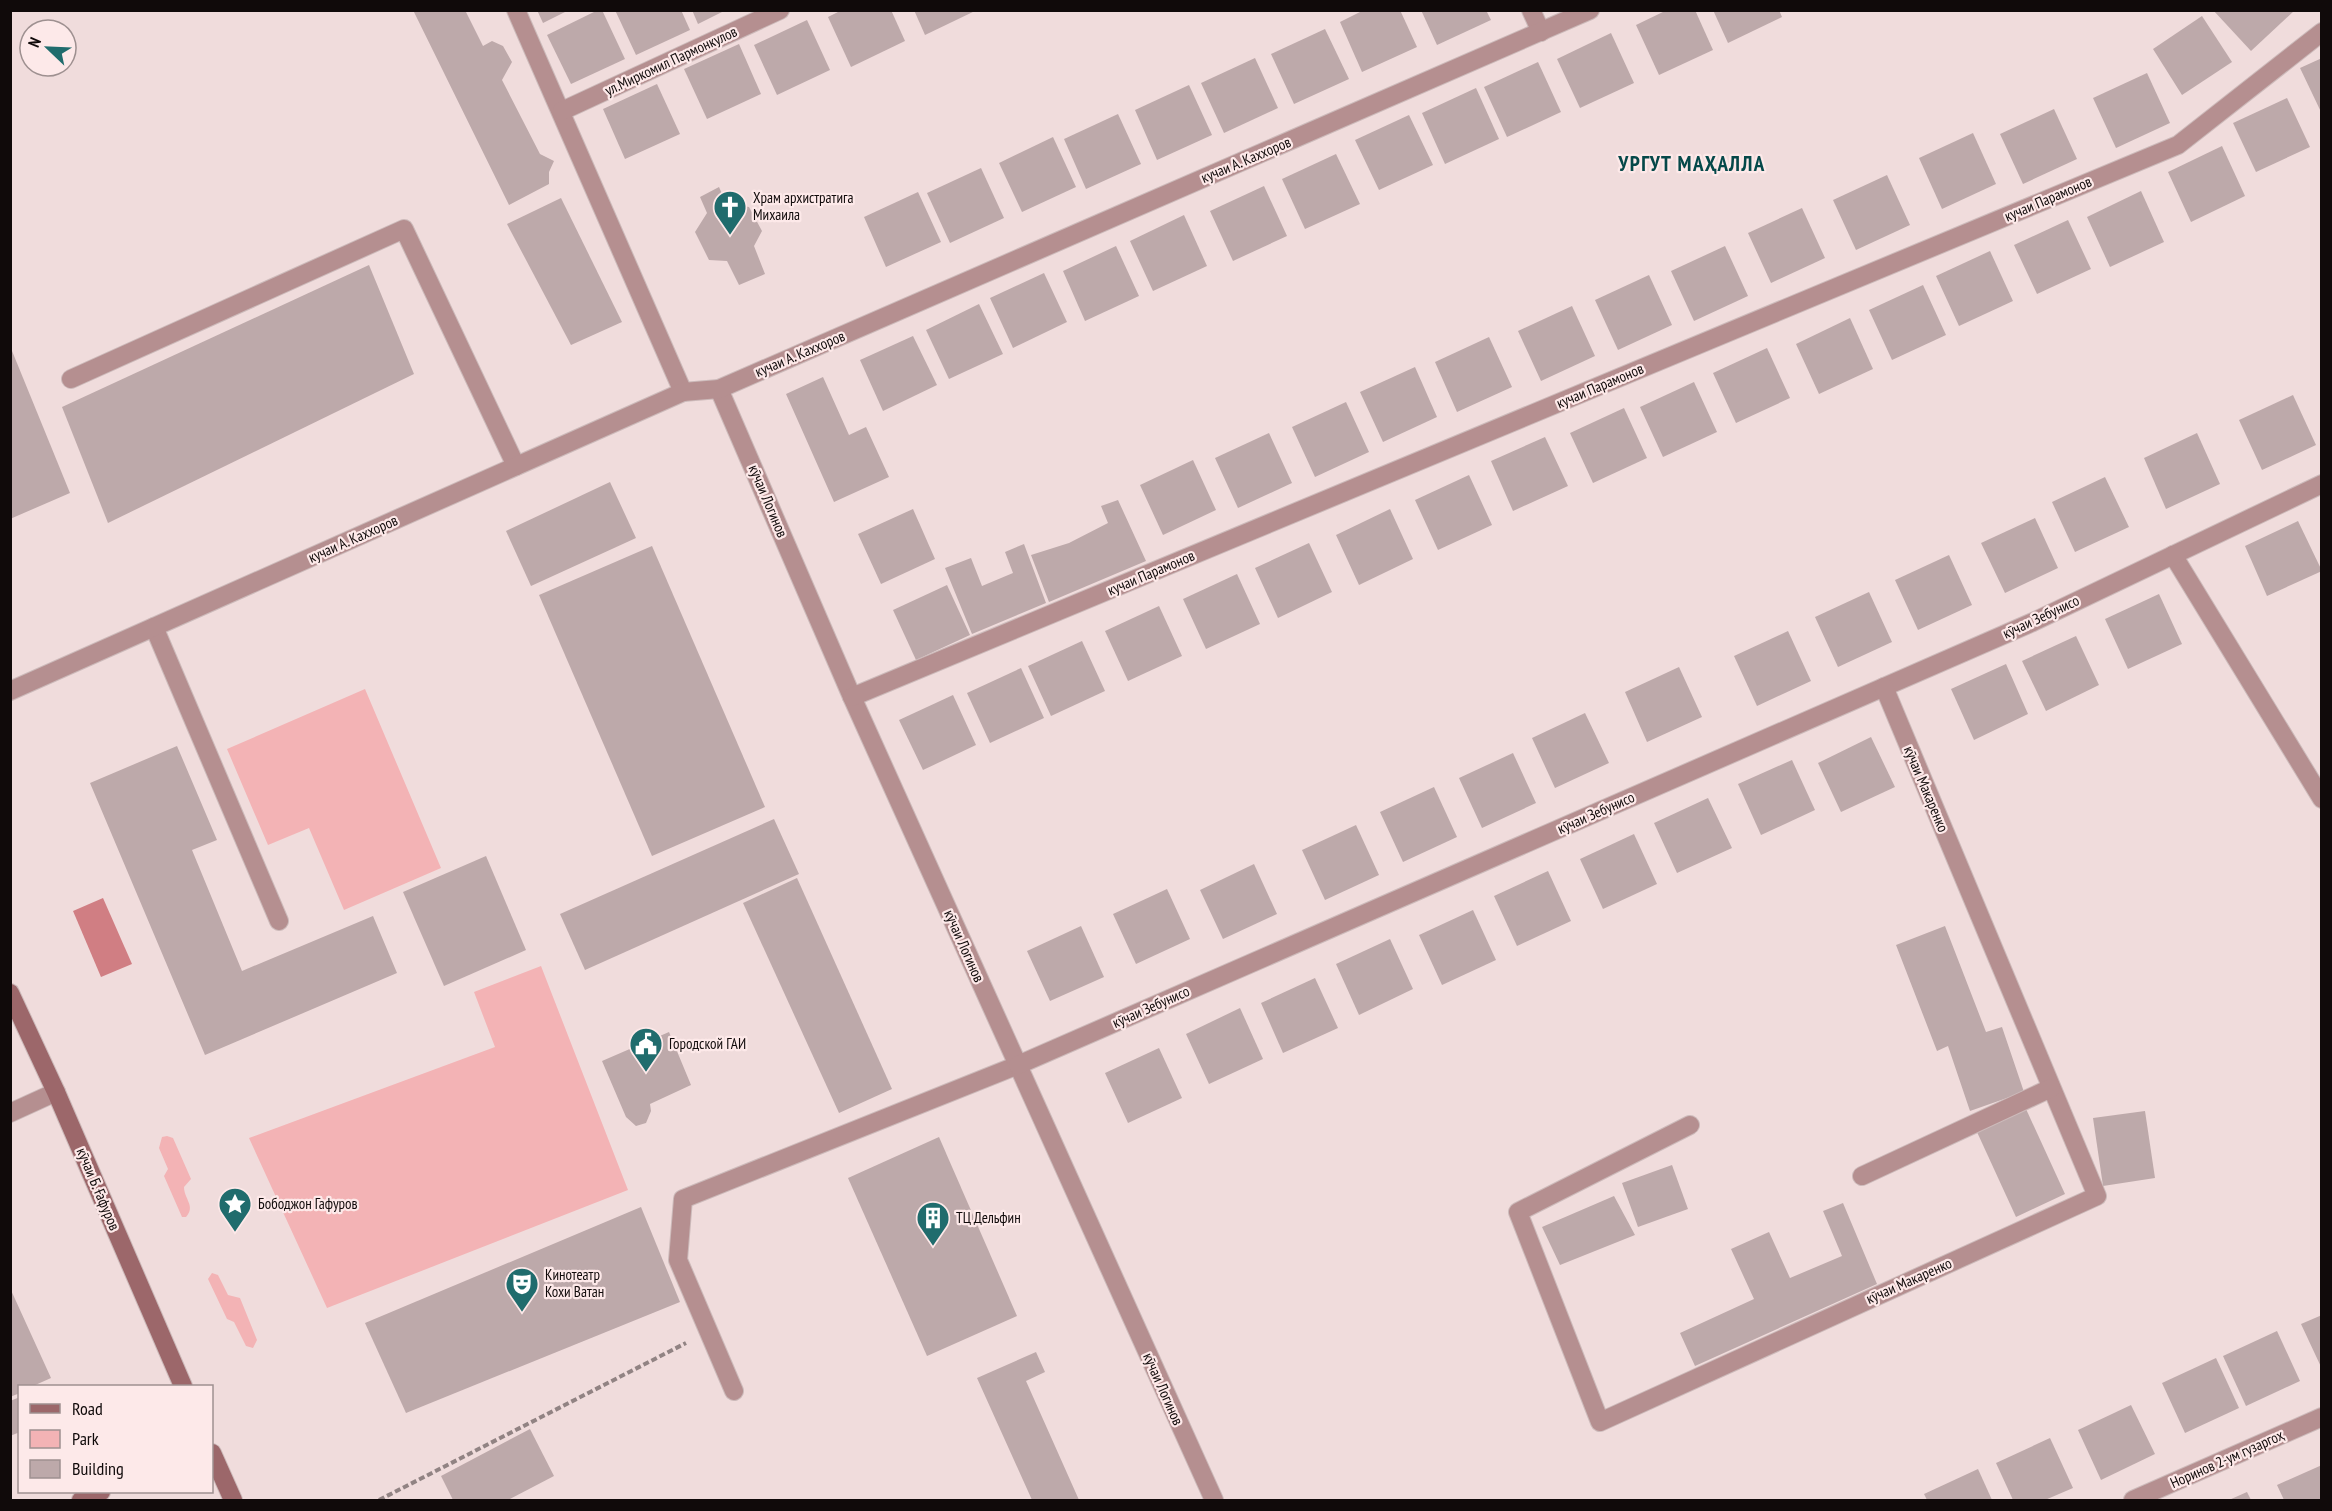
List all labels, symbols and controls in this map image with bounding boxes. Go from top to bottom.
north arrow [18,18,78,78]
street label: ул.Миркомил Пармонкулов [602,22,740,100]
text: N [23,34,45,50]
street label: кучаи А. Каххоров [1198,132,1294,187]
district label: УРГУТ МАҲАЛЛА [1617,150,1766,177]
street label: кучаи Парамонов [2001,172,2094,225]
place label: Храм архистратига Михаила [753,188,853,224]
church icon: Храм архистратига Михаила [712,189,748,236]
street label: кучаи А. Каххоров [752,326,848,381]
street label: кучаи Парамонов [1553,359,1646,412]
street label: кӯчаи Логинов [745,462,792,540]
street label: кучаи А. Каххоров [305,510,400,567]
street label: кучаи Парамонов [1104,546,1197,599]
street label: кӯчаи Зебунисо [1999,591,2082,643]
street label: кӯчаи Макаренко [1900,743,1953,835]
street label: кӯчаи Зебунисо [1554,787,1637,838]
street label: кӯчаи Логинов [940,907,989,985]
street label: кӯчаи Зебунисо [1109,981,1192,1032]
public building icon: Городской ГАИ [628,1026,664,1073]
place label: Городской ГАИ [669,1034,746,1053]
street label: кӯчаи Б. Ғафуров [73,1145,124,1233]
place icon: Бободжон Гафуров [217,1186,253,1233]
place label: Бободжон Гафуров [258,1194,358,1213]
building icon: ТЦ Дельфин [915,1200,951,1247]
place label: ТЦ Дельфин [956,1208,1021,1227]
street label: кӯчаи Макаренко [1863,1253,1955,1308]
place label: Кинотеатр Кохи Ватан [545,1265,604,1301]
theatre icon: Кинотеатр Кохи Ватан [504,1266,540,1313]
street label: кӯчаи Логинов [1139,1350,1188,1428]
legend [18,1385,213,1493]
text: Road [72,1397,103,1420]
street label: Норинов 2-ум гузаргоҳ [2167,1425,2287,1492]
text: Park [72,1427,99,1450]
text: Building [72,1457,124,1480]

